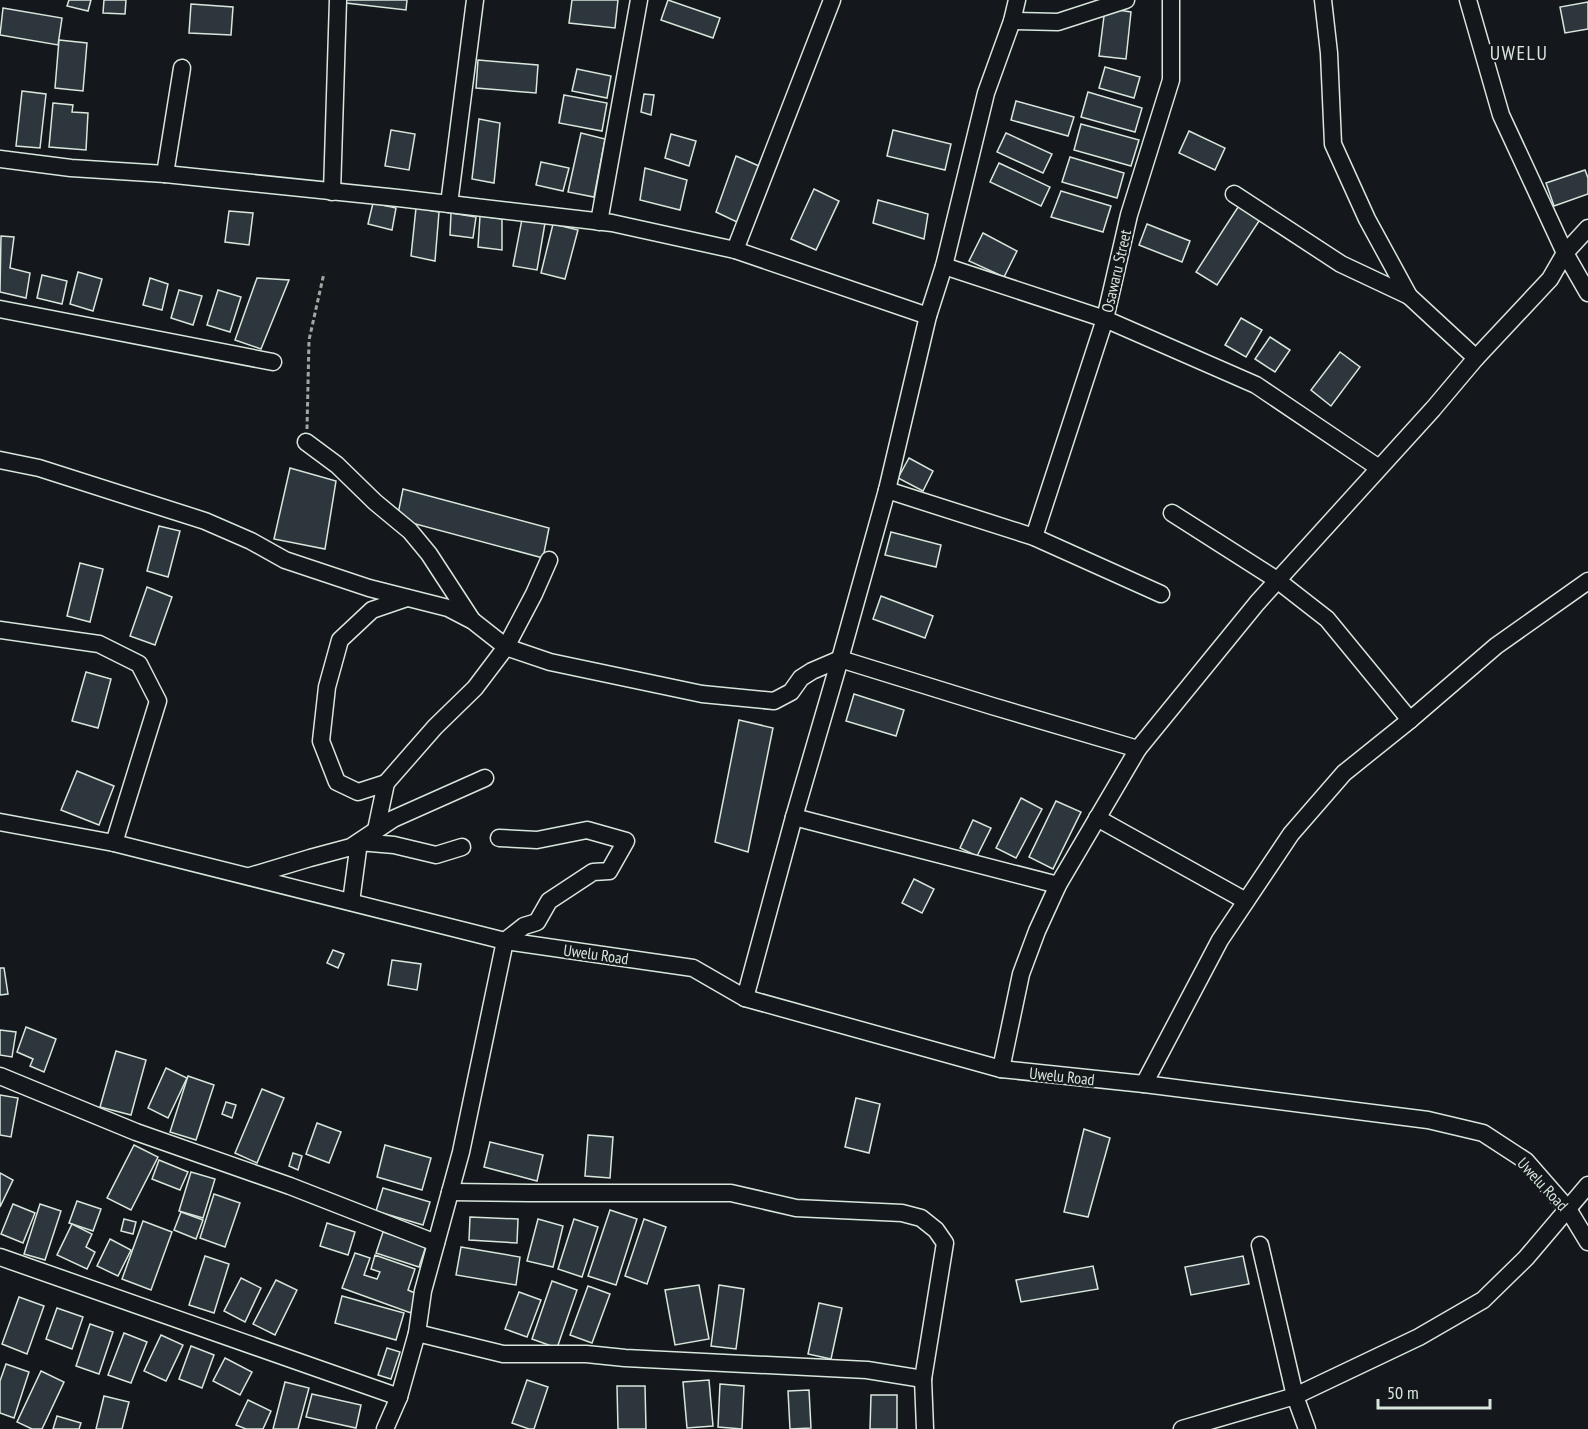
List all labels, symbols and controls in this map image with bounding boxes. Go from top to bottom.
district label: UWELU [1490,40,1548,66]
street label: Osawaru Street [1097,227,1135,314]
street label: Uwelu Road [562,940,630,968]
street label: Uwelu Road [1028,1063,1096,1089]
street label: Uwelu Road [1513,1153,1573,1215]
scale bar [1378,1372,1490,1410]
text: 50 m [1387,1381,1419,1404]

